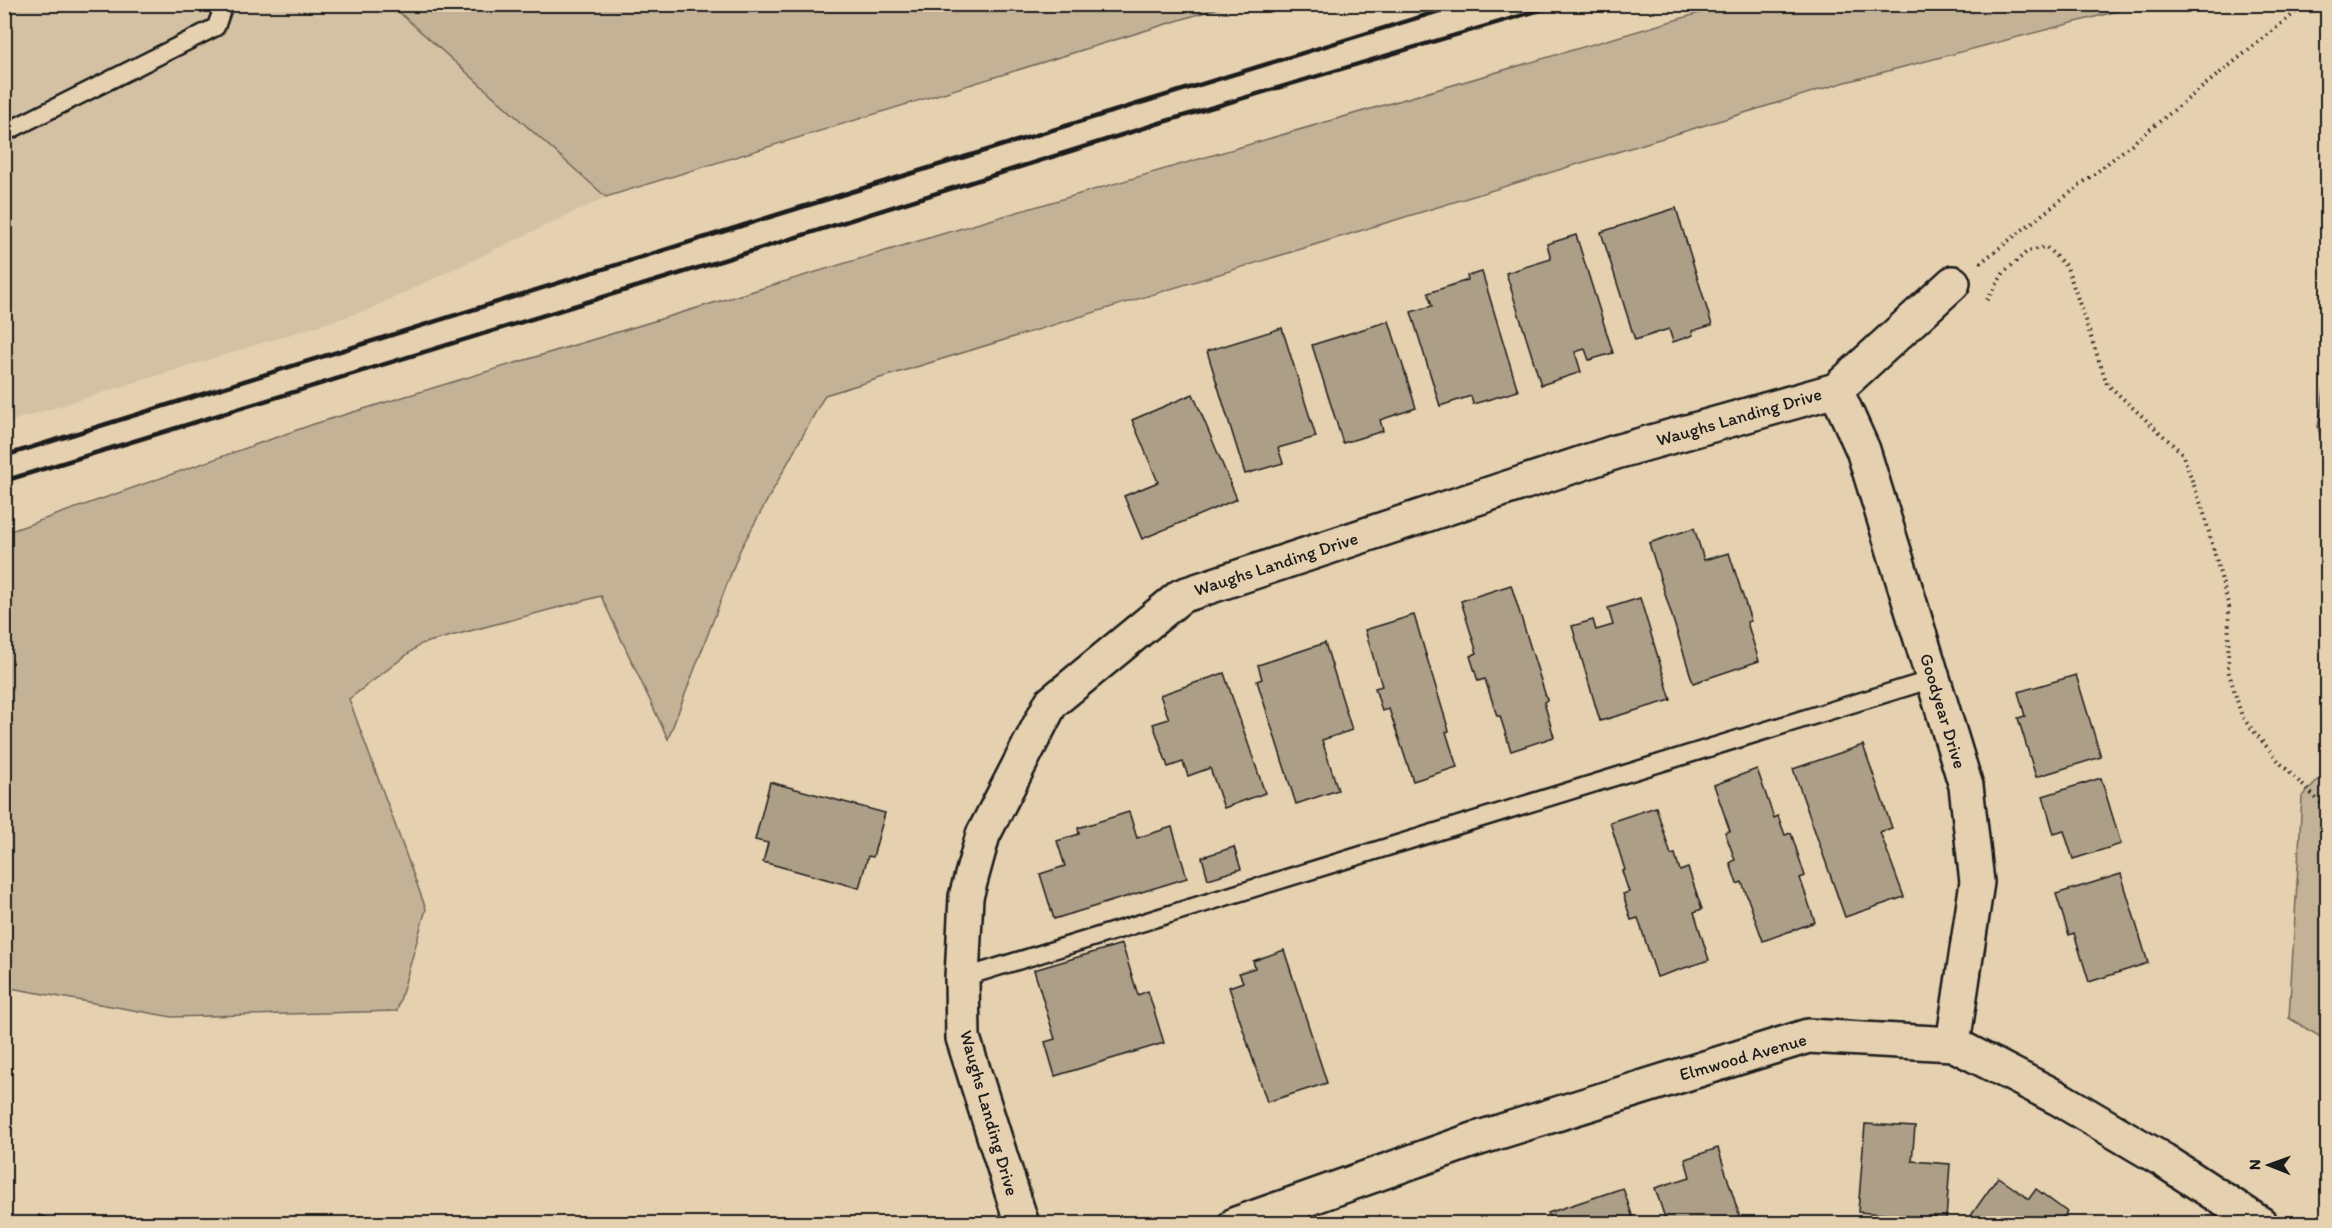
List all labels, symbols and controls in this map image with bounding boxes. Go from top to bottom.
street label: Waughs Landing Drive [1654,383,1824,451]
street label: Waughs Landing Drive [1191,527,1361,601]
street label: Goodyear Drive [1915,651,1971,771]
street label: Waughs Landing Drive [955,1028,1023,1198]
street label: Elmwood Avenue [1677,1028,1809,1086]
north arrow [2239,1135,2299,1195]
text: N [2245,1159,2264,1170]

